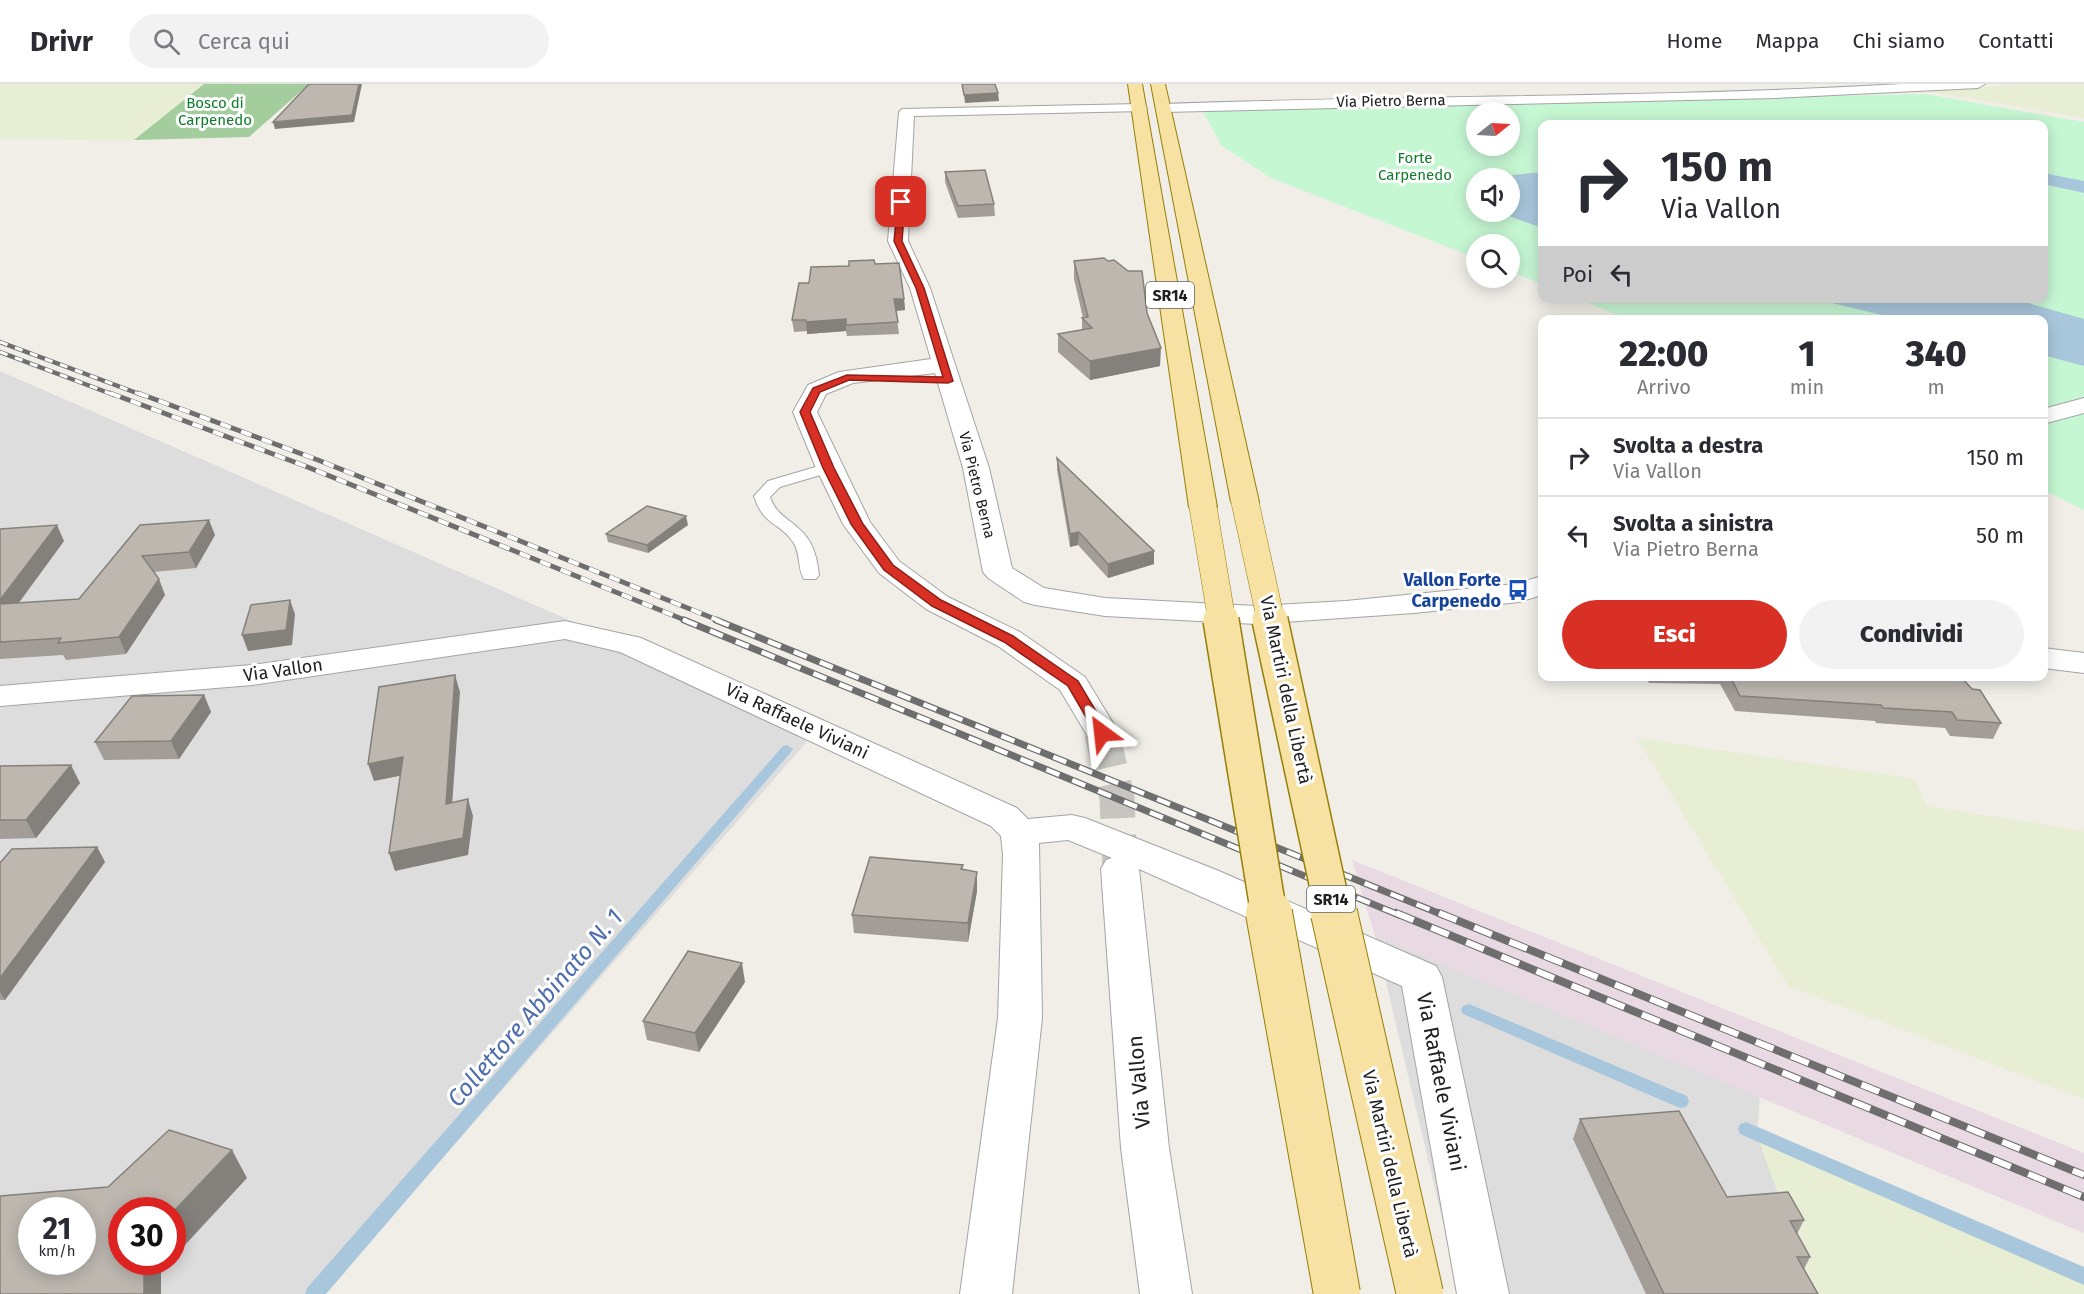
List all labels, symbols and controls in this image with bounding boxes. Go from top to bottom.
search box [129,14,549,68]
text: Drivr [30,25,93,58]
icon: search [150,25,183,58]
text: Cerca qui [198,28,290,55]
text: Home [1666,28,1722,54]
text: Mappa [1755,28,1819,54]
text: Chi siamo [1852,28,1945,54]
text: Contatti [1978,28,2054,54]
street label: Via Pietro Berna [1336,91,1446,111]
park label: Bosco di Carpenedo [178,94,252,129]
north arrow [1466,102,1520,156]
map controls [1466,102,1520,288]
text: 150 m [1661,142,1773,192]
icon: right [1562,144,1640,222]
park label: Forte Carpenedo [1378,149,1452,184]
button: sound [1466,168,1520,222]
pin [875,176,926,227]
icon: arrive [884,185,917,218]
text: Via Vallon [1661,193,1781,225]
button: search [1466,234,1520,288]
icon: left [1605,258,1638,291]
text: Poi [1562,261,1593,288]
road number: SR14 [1146,282,1194,308]
text: 22:00 [1619,332,1708,376]
text: 1 [1799,332,1816,376]
text: 340 [1906,332,1967,376]
text: Arrivo [1637,375,1691,399]
text: min [1790,375,1824,399]
text: m [1928,375,1945,399]
street label: Via Pietro Berna [955,430,999,540]
text: Svolta a destra [1613,432,1763,459]
icon: right [1562,441,1595,474]
text: 150 m [1966,444,2024,471]
text: Via Vallon [1613,459,1702,483]
text: Svolta a sinistra [1613,510,1774,537]
icon: left [1562,519,1595,552]
text: 50 m [1976,522,2024,549]
text: Via Pietro Berna [1613,537,1759,561]
place label: Vallon Forte Carpenedo [1403,569,1501,612]
bus stop icon: Vallon Forte Carpenedo [1506,578,1530,602]
street label: Via Martiri della Libertà [1255,594,1317,786]
button: Esci [1562,600,1787,669]
button: Condividi [1799,600,2024,669]
street label: Via Vallon [242,654,324,686]
street label: Via Raffaele Viviani [722,678,872,764]
position arrow [1070,701,1134,765]
road number: SR14 [1307,886,1355,912]
water label: Collettore Abbinato N. 1 [442,904,628,1112]
street label: Via Raffaele Viviani [1411,990,1471,1174]
street label: Via Vallon [1122,1034,1156,1130]
street label: Via Martiri della Libertà [1358,1068,1422,1260]
speed limit sign: 30 [108,1197,186,1275]
text: 21 [43,1211,71,1247]
text: km/h [38,1242,76,1260]

